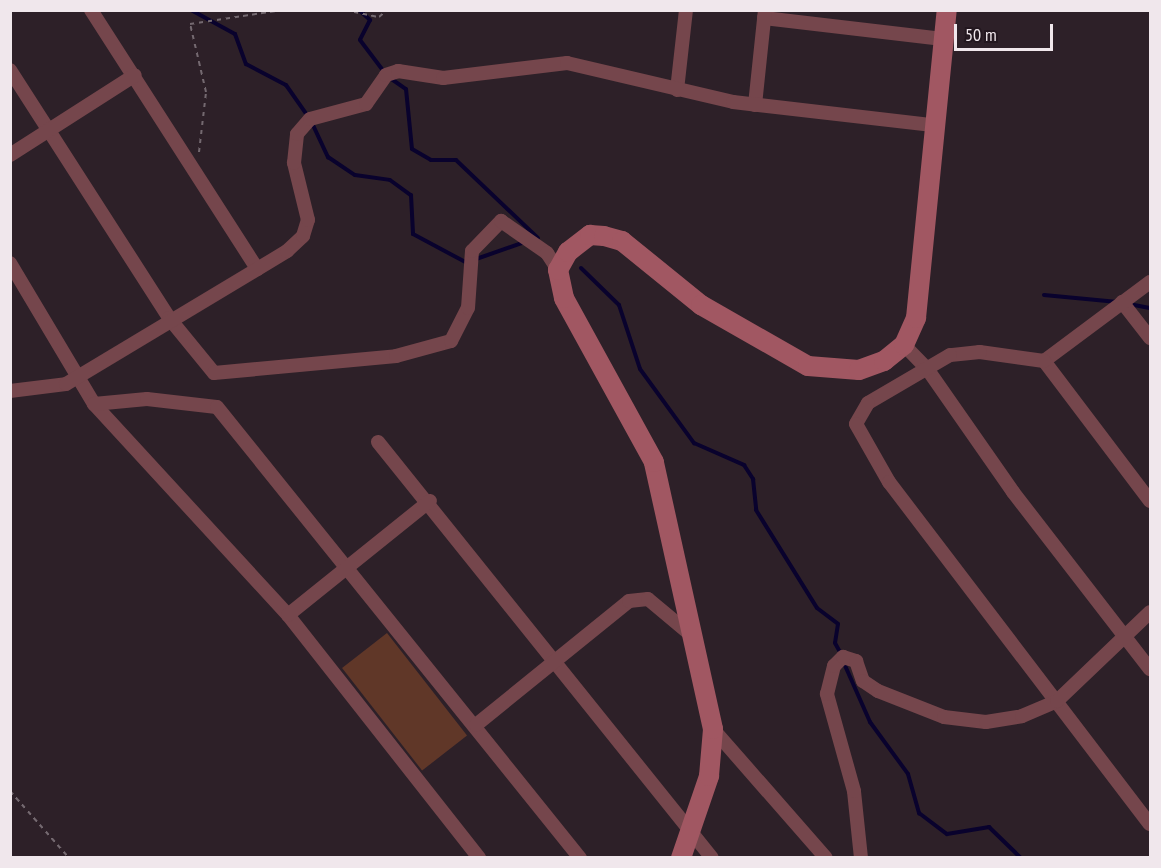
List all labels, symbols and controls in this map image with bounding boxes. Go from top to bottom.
scale bar [957,12,1056,50]
text: 50 m [965,23,997,46]

